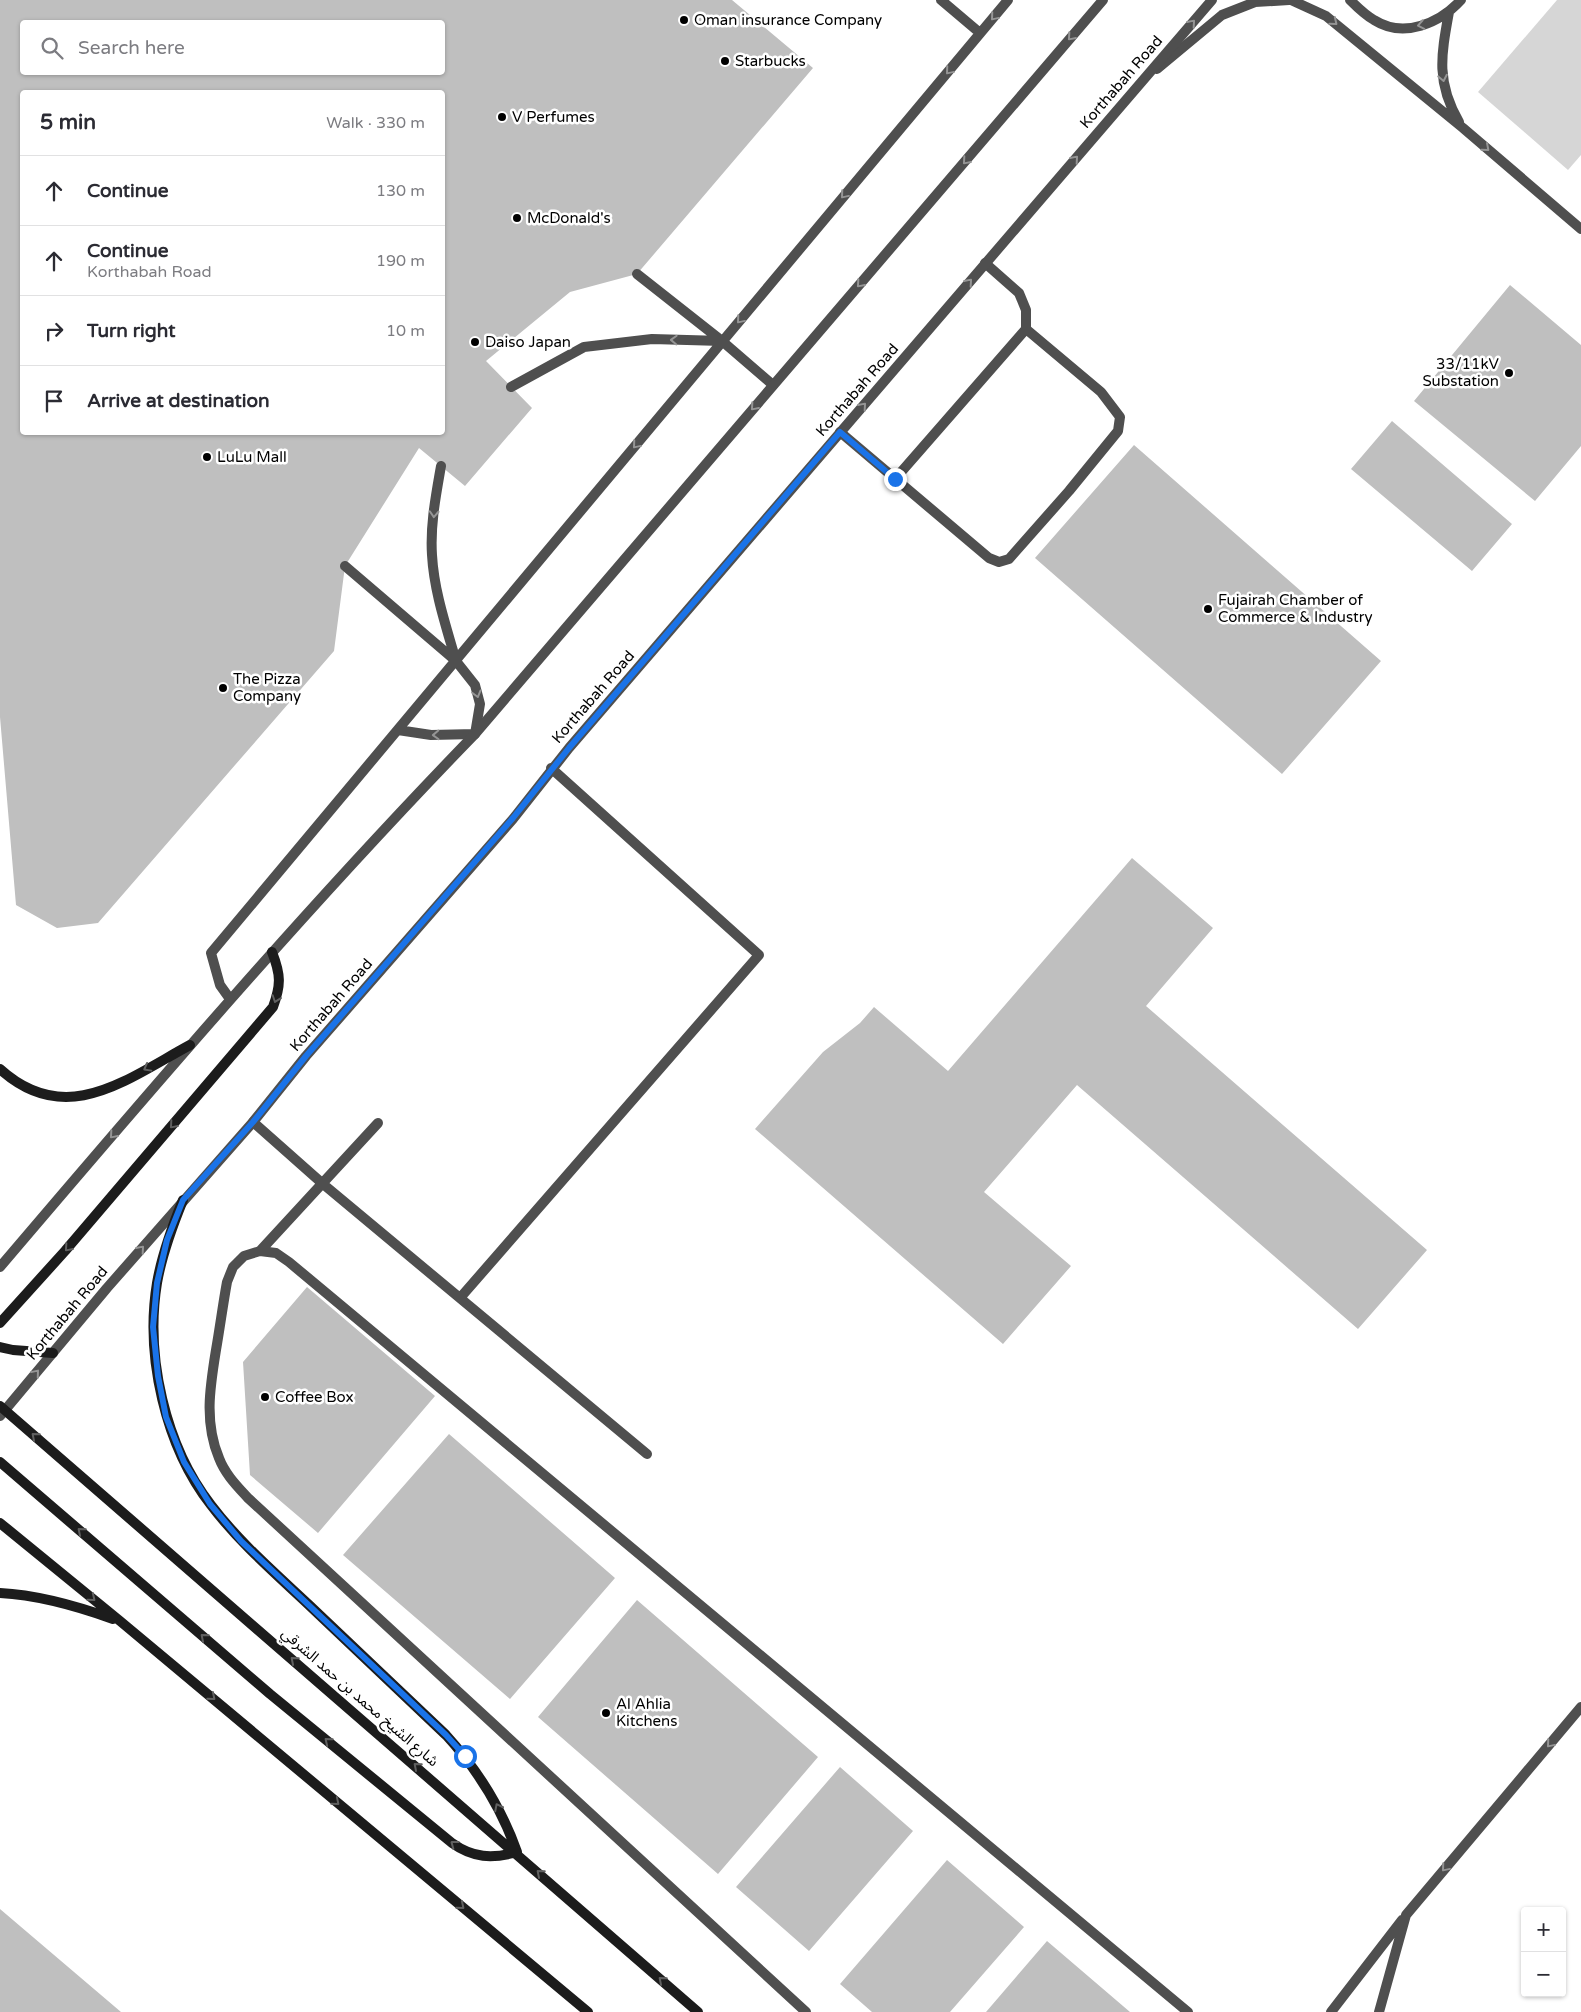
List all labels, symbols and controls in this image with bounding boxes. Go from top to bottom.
place label: Oman insurance Company [694,11,882,29]
one-way arrow [990,11,999,20]
marker: Oman insurance Company [678,14,690,26]
one-way arrow [1328,17,1337,25]
one-way arrow [1187,19,1196,28]
search box [20,20,445,75]
one-way arrow [1416,20,1425,30]
one-way arrow [1069,31,1077,40]
street label: Korthabah Road [1076,32,1166,132]
icon: search [38,34,66,62]
text: Search here [78,37,185,59]
place label: Starbucks [735,52,806,70]
marker: Starbucks [719,55,731,67]
one-way arrow [946,65,954,74]
one-way arrow [1437,73,1447,82]
place label: V Perfumes [512,108,595,126]
text: 5 min [40,110,96,135]
marker: V Perfumes [496,111,508,123]
text: Walk · 330 m [326,113,425,133]
one-way arrow [1481,142,1490,151]
one-way arrow [962,155,971,164]
one-way arrow [1069,155,1078,164]
icon: ahead [40,177,68,205]
text: Continue [87,180,169,202]
text: 130 m [376,181,425,201]
one-way arrow [841,190,850,199]
place label: McDonald's [527,209,611,227]
marker: McDonald's [511,212,523,224]
text: Continue [87,240,169,262]
icon: ahead [40,247,68,275]
text: 190 m [376,251,425,271]
text: Korthabah Road [87,262,212,282]
one-way arrow [857,278,866,287]
one-way arrow [963,279,971,288]
one-way arrow [737,314,746,323]
icon: right [40,317,68,345]
text: Turn right [87,320,175,342]
text: 10 m [386,321,425,341]
place label: Daiso Japan [485,333,571,351]
one-way arrow [669,334,677,345]
marker: Daiso Japan [469,336,481,348]
street label: Korthabah Road [812,340,902,440]
place label: 33/11kV Substation [1422,355,1500,390]
marker: 33/11kV Substation [1503,367,1515,379]
icon: arrive [40,387,68,415]
text: Arrive at destination [87,390,270,412]
one-way arrow [751,402,760,411]
one-way arrow [857,402,866,411]
one-way arrow [633,439,642,448]
place label: LuLu Mall [217,448,287,466]
marker: LuLu Mall [201,451,213,463]
route end [884,468,907,491]
one-way arrow [428,510,439,518]
place label: Fujairah Chamber of Commerce & Industry [1218,591,1373,626]
marker: Fujairah Chamber of Commerce & Industry [1202,603,1214,615]
street label: Korthabah Road [548,647,638,747]
place label: The Pizza Company [233,670,301,705]
marker: The Pizza Company [217,682,229,694]
one-way arrow [471,690,482,699]
one-way arrow [432,729,440,740]
street label: Korthabah Road [286,955,376,1055]
one-way arrow [272,995,282,1003]
one-way arrow [144,1062,153,1072]
one-way arrow [170,1119,179,1128]
one-way arrow [110,1129,119,1138]
one-way arrow [65,1242,73,1251]
one-way arrow [136,1245,145,1254]
street label: Korthabah Road [23,1262,111,1364]
one-way arrow [31,1369,40,1378]
place label: Coffee Box [275,1388,354,1406]
marker: Coffee Box [259,1391,271,1403]
one-way arrow [32,1433,41,1442]
one-way arrow [77,1527,86,1536]
one-way arrow [86,1593,95,1601]
street label: شارع الشيخ محمد بن حمد الشرقي [276,1624,442,1773]
one-way arrow [201,1634,210,1642]
one-way arrow [291,1657,300,1666]
one-way arrow [206,1692,215,1701]
place label: Al Ahlia Kitchens [616,1695,677,1730]
marker: Al Ahlia Kitchens [600,1707,612,1719]
one-way arrow [1547,1738,1555,1747]
one-way arrow [325,1739,334,1747]
route start [454,1745,477,1768]
one-way arrow [414,1764,423,1772]
one-way arrow [331,1796,340,1805]
one-way arrow [494,1804,504,1813]
one-way arrow [450,1841,460,1850]
one-way arrow [1442,1863,1451,1872]
one-way arrow [536,1869,545,1878]
one-way arrow [455,1900,464,1908]
map controls [1521,1907,1566,1997]
button: + [1521,1907,1566,1952]
button: − [1521,1952,1566,1997]
one-way arrow [658,1977,667,1986]

